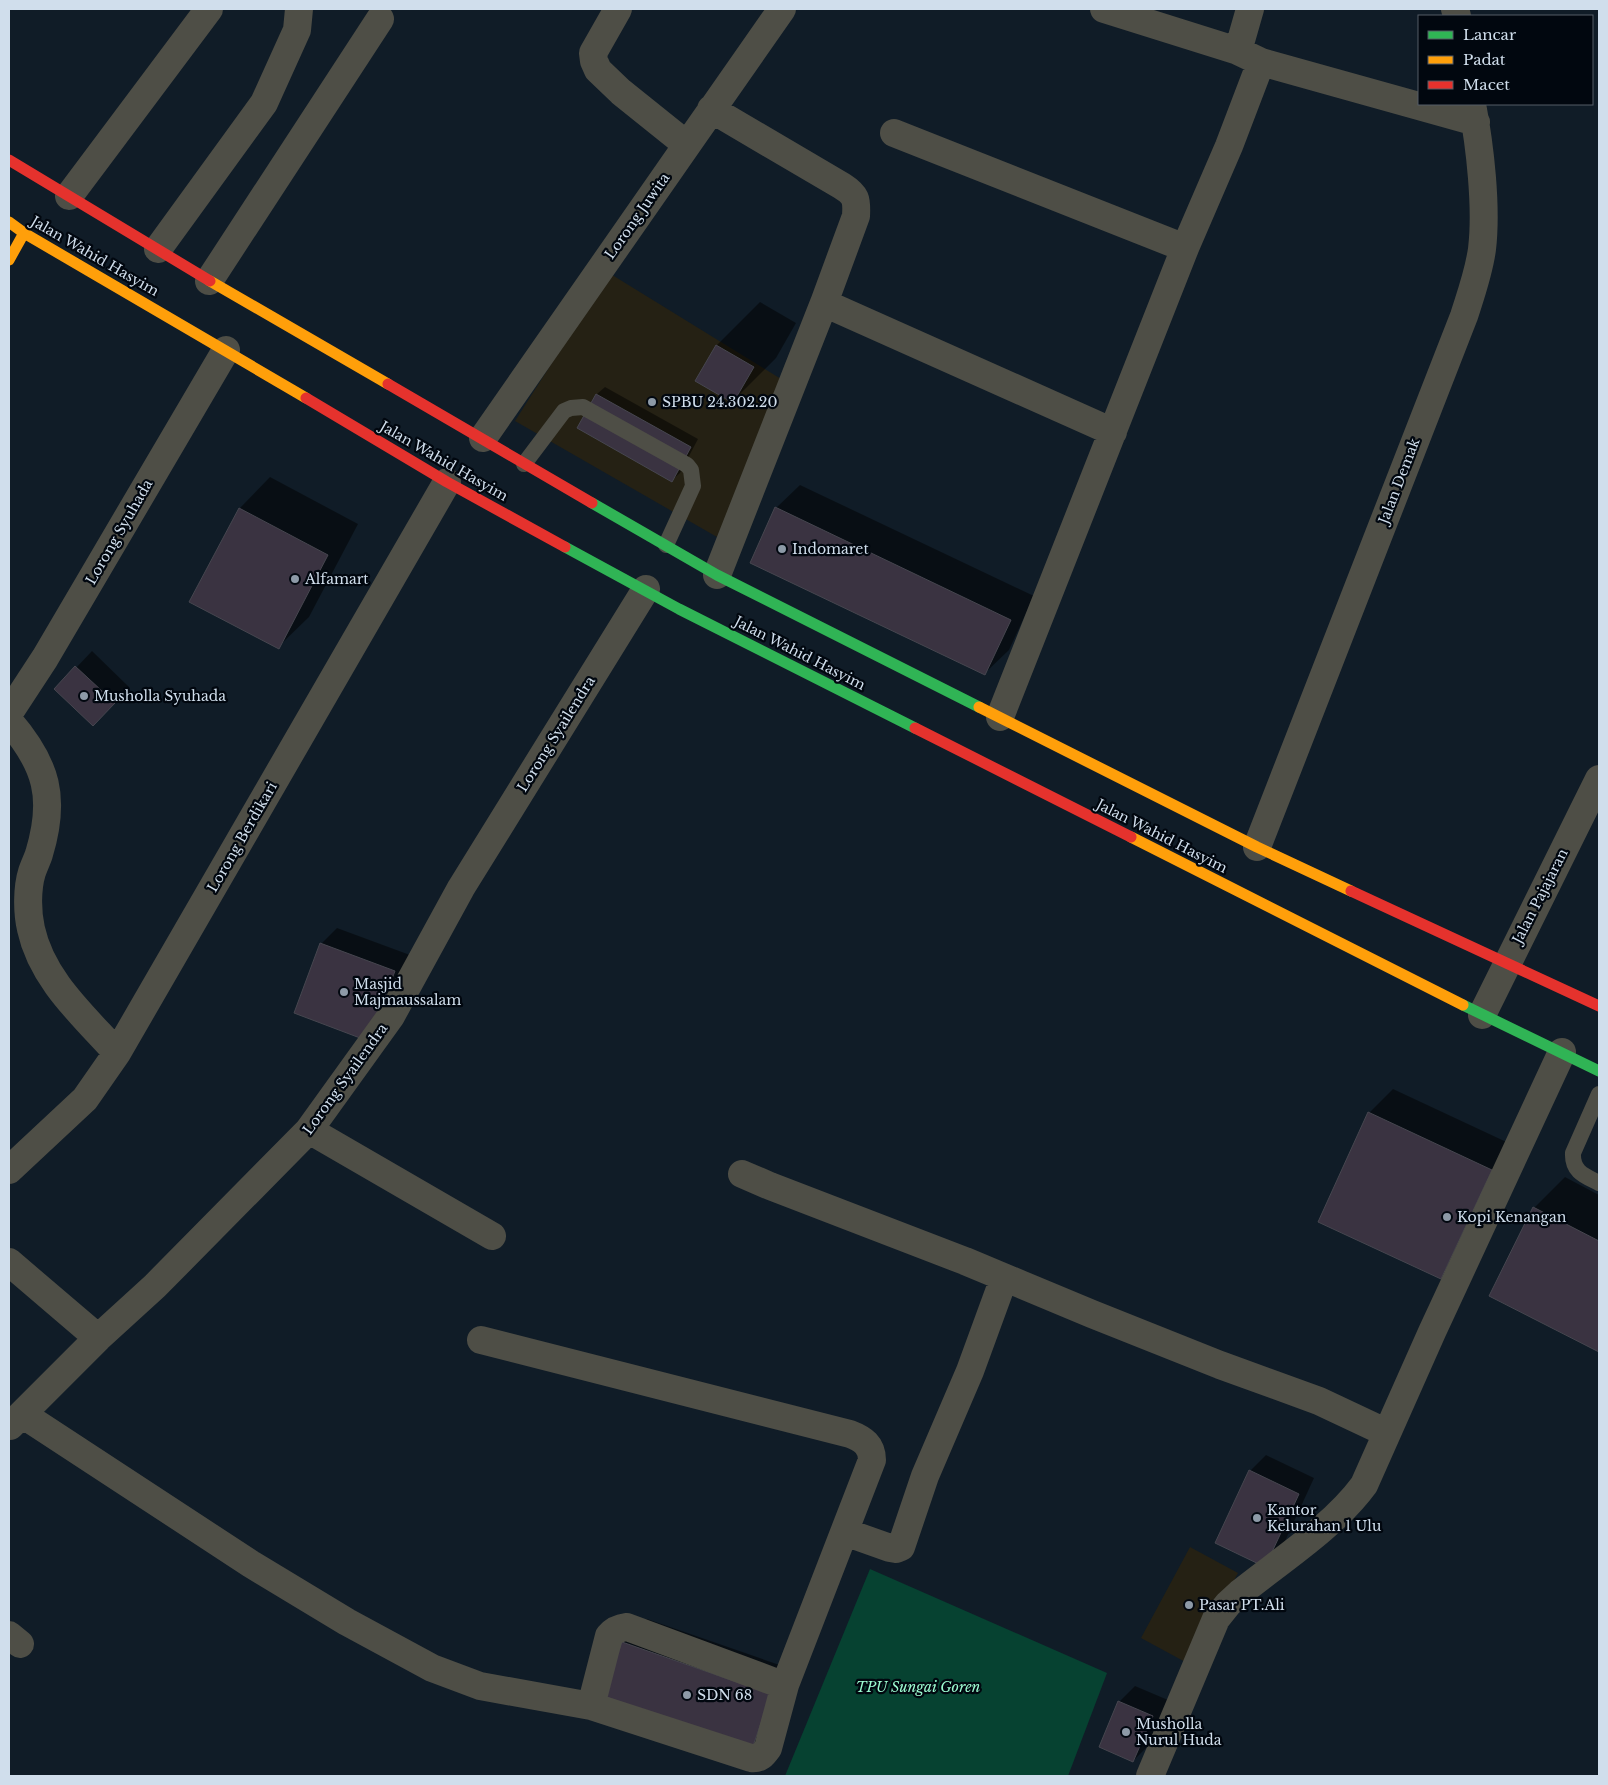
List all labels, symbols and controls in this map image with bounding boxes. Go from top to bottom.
legend [1418,15,1593,105]
text: Lancar [1463,25,1517,44]
text: Padat [1463,50,1506,69]
text: Macet [1463,75,1510,94]
street label: Lorong Juwita [601,169,674,263]
street label: Jalan Wahid Hasyim [26,211,162,300]
place label: SPBU 24.302.20 [662,393,777,411]
marker: SPBU 24.302.20 [646,396,658,408]
street label: Jalan Wahid Hasyim [375,416,511,505]
street label: Jalan Demak [1374,435,1424,528]
street label: Lorong Syuhada [82,476,157,588]
place label: Indomaret [792,540,869,558]
marker: Indomaret [776,543,788,555]
place label: Alfamart [304,570,369,588]
marker: Alfamart [289,573,301,585]
street label: Jalan Wahid Hasyim [730,611,869,694]
street label: Lorong Syailendra [513,673,599,795]
place label: Musholla Syuhada [94,687,226,705]
marker: Musholla Syuhada [78,690,90,702]
street label: Lorong Berdikari [203,778,281,895]
street label: Jalan Wahid Hasyim [1092,794,1231,877]
street label: Jalan Pajajaran [1507,845,1572,948]
place label: Masjid Majmaussalam [354,975,461,1009]
marker: Masjid Majmaussalam [338,986,350,998]
street label: Lorong Syailendra [299,1020,392,1138]
place label: Kopi Kenangan [1457,1208,1567,1226]
marker: Kopi Kenangan [1441,1211,1453,1223]
place label: Kantor Kelurahan 1 Ulu [1267,1501,1382,1535]
marker: Kantor Kelurahan 1 Ulu [1251,1512,1263,1524]
place label: Pasar PT.Ali [1199,1596,1285,1614]
marker: Pasar PT.Ali [1183,1599,1195,1611]
park label: TPU Sungai Goren [856,1678,981,1696]
place label: SDN 68 [697,1686,752,1704]
marker: SDN 68 [681,1689,693,1701]
place label: Musholla Nurul Huda [1136,1715,1222,1749]
marker: Musholla Nurul Huda [1120,1726,1132,1738]

